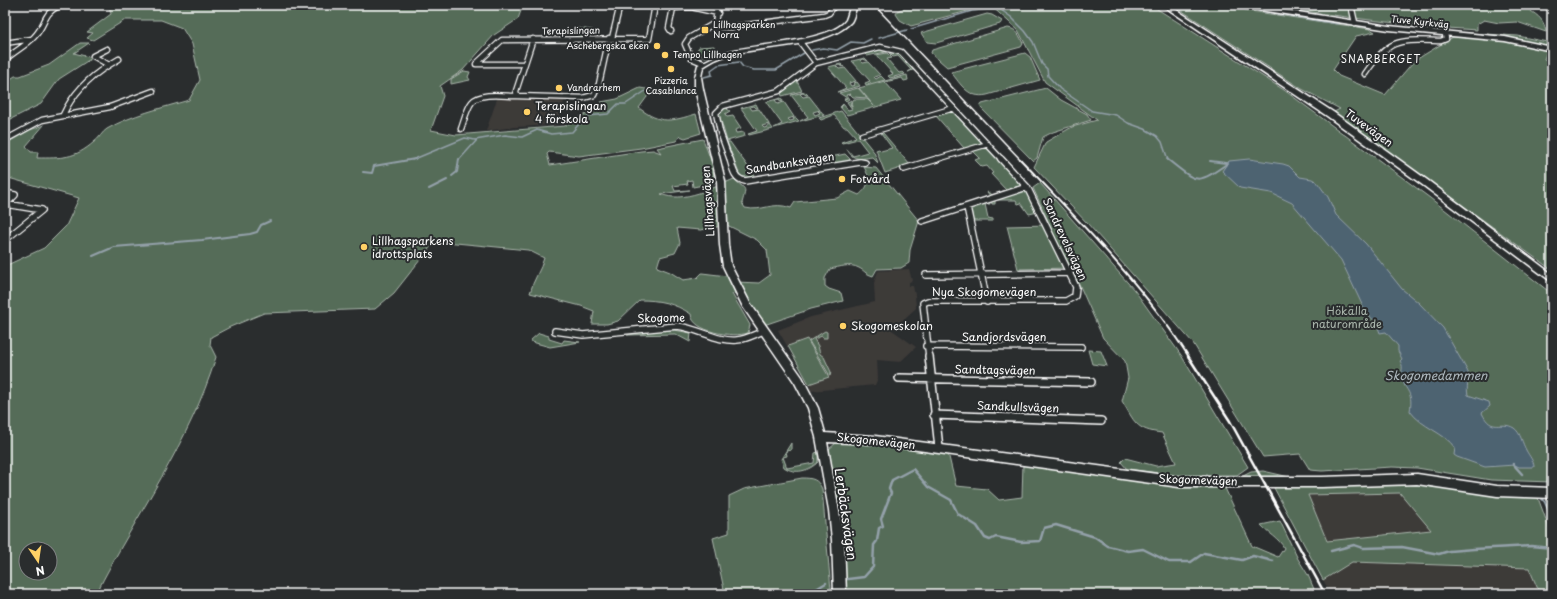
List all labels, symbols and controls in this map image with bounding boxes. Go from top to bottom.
street label: Tuve Kyrkväg [1391,11,1450,31]
place label: Lillhagsparken Norra [713,17,775,41]
street label: Terapislingan [542,22,600,38]
marker: Lillhagsparken Norra [700,25,710,35]
place label: Aschebergska eken [566,38,649,52]
marker: Aschebergska eken [652,41,662,51]
place label: Tempo Lillhagen [673,47,742,61]
marker: Tempo Lillhagen [660,50,670,60]
district label: SNARBERGET [1341,51,1421,66]
marker: Pizzeria Casablanca [666,64,676,74]
place label: Pizzeria Casablanca [646,73,697,97]
place label: Vandrarhem [567,80,621,94]
marker: Vandrarhem [554,83,564,93]
place label: Terapislingan 4 förskola [535,97,606,127]
street label: Tuvevägen [1342,104,1397,151]
marker: Terapislingan 4 förskola [522,107,532,117]
street label: Sandbanksvägen [745,147,835,178]
street label: Lillhagsvägen [697,165,718,237]
place label: Fotvård [850,170,890,187]
marker: Fotvård [837,174,847,184]
street label: Sandrevelsvägen [1039,194,1092,283]
place label: Lillhagsparkens idrottsplats [372,232,454,262]
marker: Lillhagsparkens idrottsplats [359,242,369,252]
street label: Nya Skogomevägen [932,283,1036,300]
park label: Hökälla naturområde [1312,302,1382,332]
street label: Skogome [637,309,685,326]
place label: Skogomeskolan [851,317,933,334]
marker: Skogomeskolan [838,321,848,331]
street label: Sandjordsvägen [962,328,1046,345]
street label: Sandtagsvägen [954,360,1036,379]
water label: Skogomedammen [1385,366,1488,384]
street label: Sandkullsvägen [977,397,1060,416]
street label: Skogomevägen [836,428,916,453]
street label: Lerbäcksvägen [831,467,862,561]
street label: Skogomevägen [1158,470,1238,489]
north arrow [18,541,58,581]
text: N [34,562,47,581]

